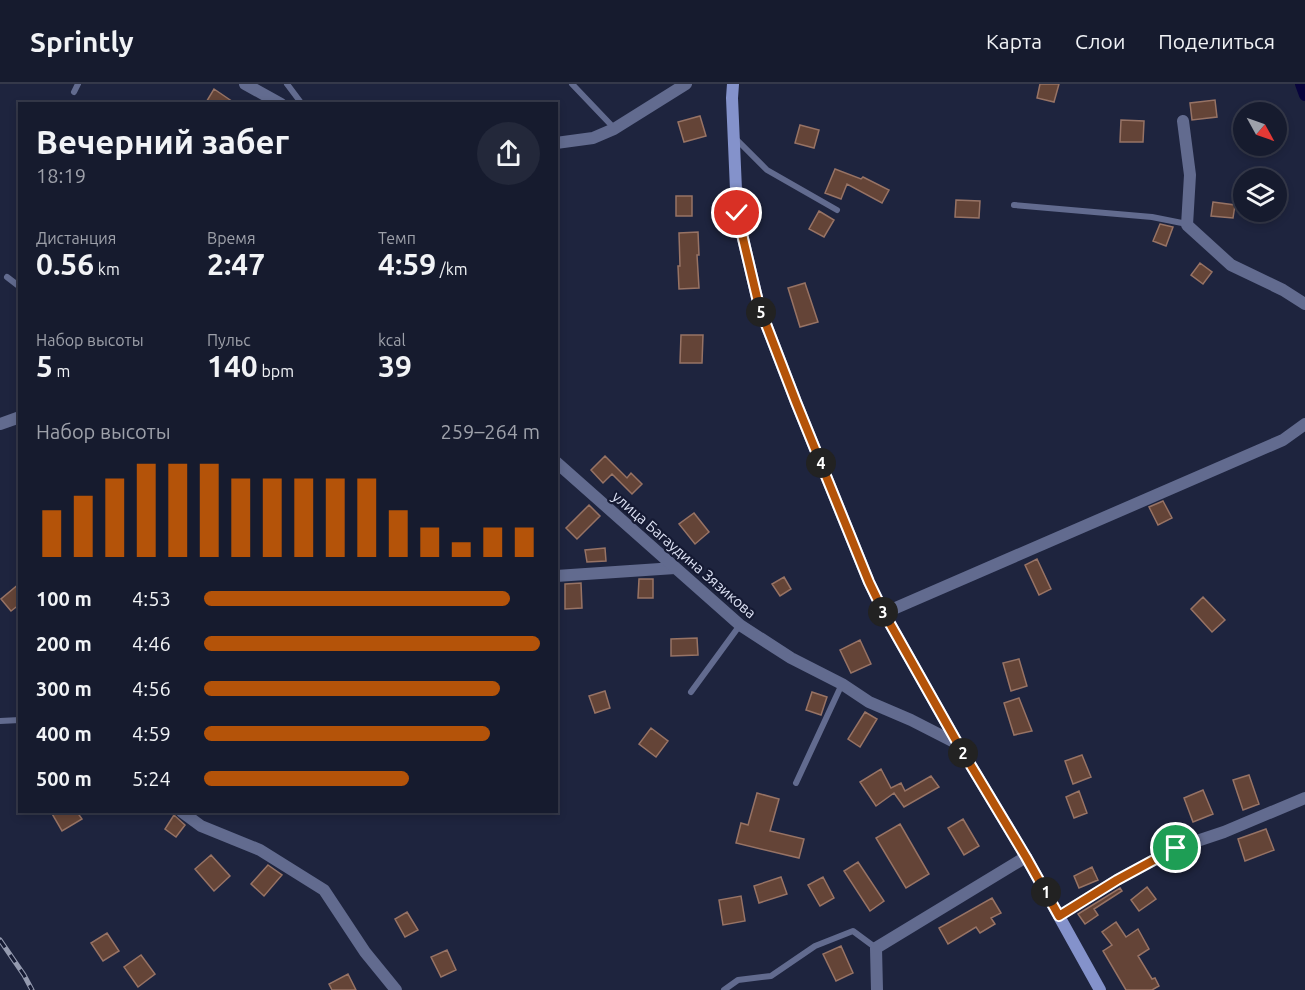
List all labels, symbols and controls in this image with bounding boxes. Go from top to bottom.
text: Sprintly [30,26,134,57]
text: Карта [986,29,1042,53]
text: Слои [1075,29,1125,53]
text: Поделиться [1158,29,1275,53]
north arrow [1233,102,1287,156]
map controls [1233,102,1287,222]
button: share [477,122,540,185]
text: Вечерний забег [36,123,289,160]
text: 18:19 [36,164,86,187]
button: layers [1233,168,1287,222]
pin [711,187,762,238]
icon: check [720,196,753,229]
text: Дистанция [36,229,116,247]
text: Время [207,229,256,247]
text: Темп [378,229,416,247]
text: 0.56 [36,247,94,281]
text: 2:47 [207,247,265,281]
text: 4:59 [378,247,436,281]
text: km [94,260,120,278]
text: /km [436,260,468,278]
pin: 5 [746,297,776,327]
text: 5 [756,303,766,321]
text: Набор высоты [36,331,144,349]
text: Пульс [207,331,251,349]
text: kcal [378,331,406,349]
text: 5 [36,349,53,383]
text: 140 [207,349,258,383]
text: 39 [378,349,412,383]
text: m [53,362,70,380]
text: bpm [258,362,294,380]
text: Набор высоты [36,420,171,443]
text: 259–264 m [441,420,540,443]
pin: 4 [806,448,836,478]
text: 4 [816,454,826,472]
street label: улица Багаудина Зязикова [609,488,760,622]
text: 100 m [36,587,92,610]
text: 4:53 [132,587,171,610]
pin: 3 [868,597,898,627]
text: 3 [878,603,888,621]
text: 200 m [36,632,92,655]
text: 4:46 [132,632,171,655]
text: 300 m [36,677,92,700]
text: 4:56 [132,677,171,700]
text: 400 m [36,722,92,745]
text: 4:59 [132,722,171,745]
pin: 2 [948,738,978,768]
text: 2 [958,744,968,762]
text: 500 m [36,767,92,790]
text: 5:24 [132,767,171,790]
pin [1150,822,1201,873]
icon: arrive [1159,831,1192,864]
pin: 1 [1031,877,1061,907]
text: 1 [1041,883,1051,901]

